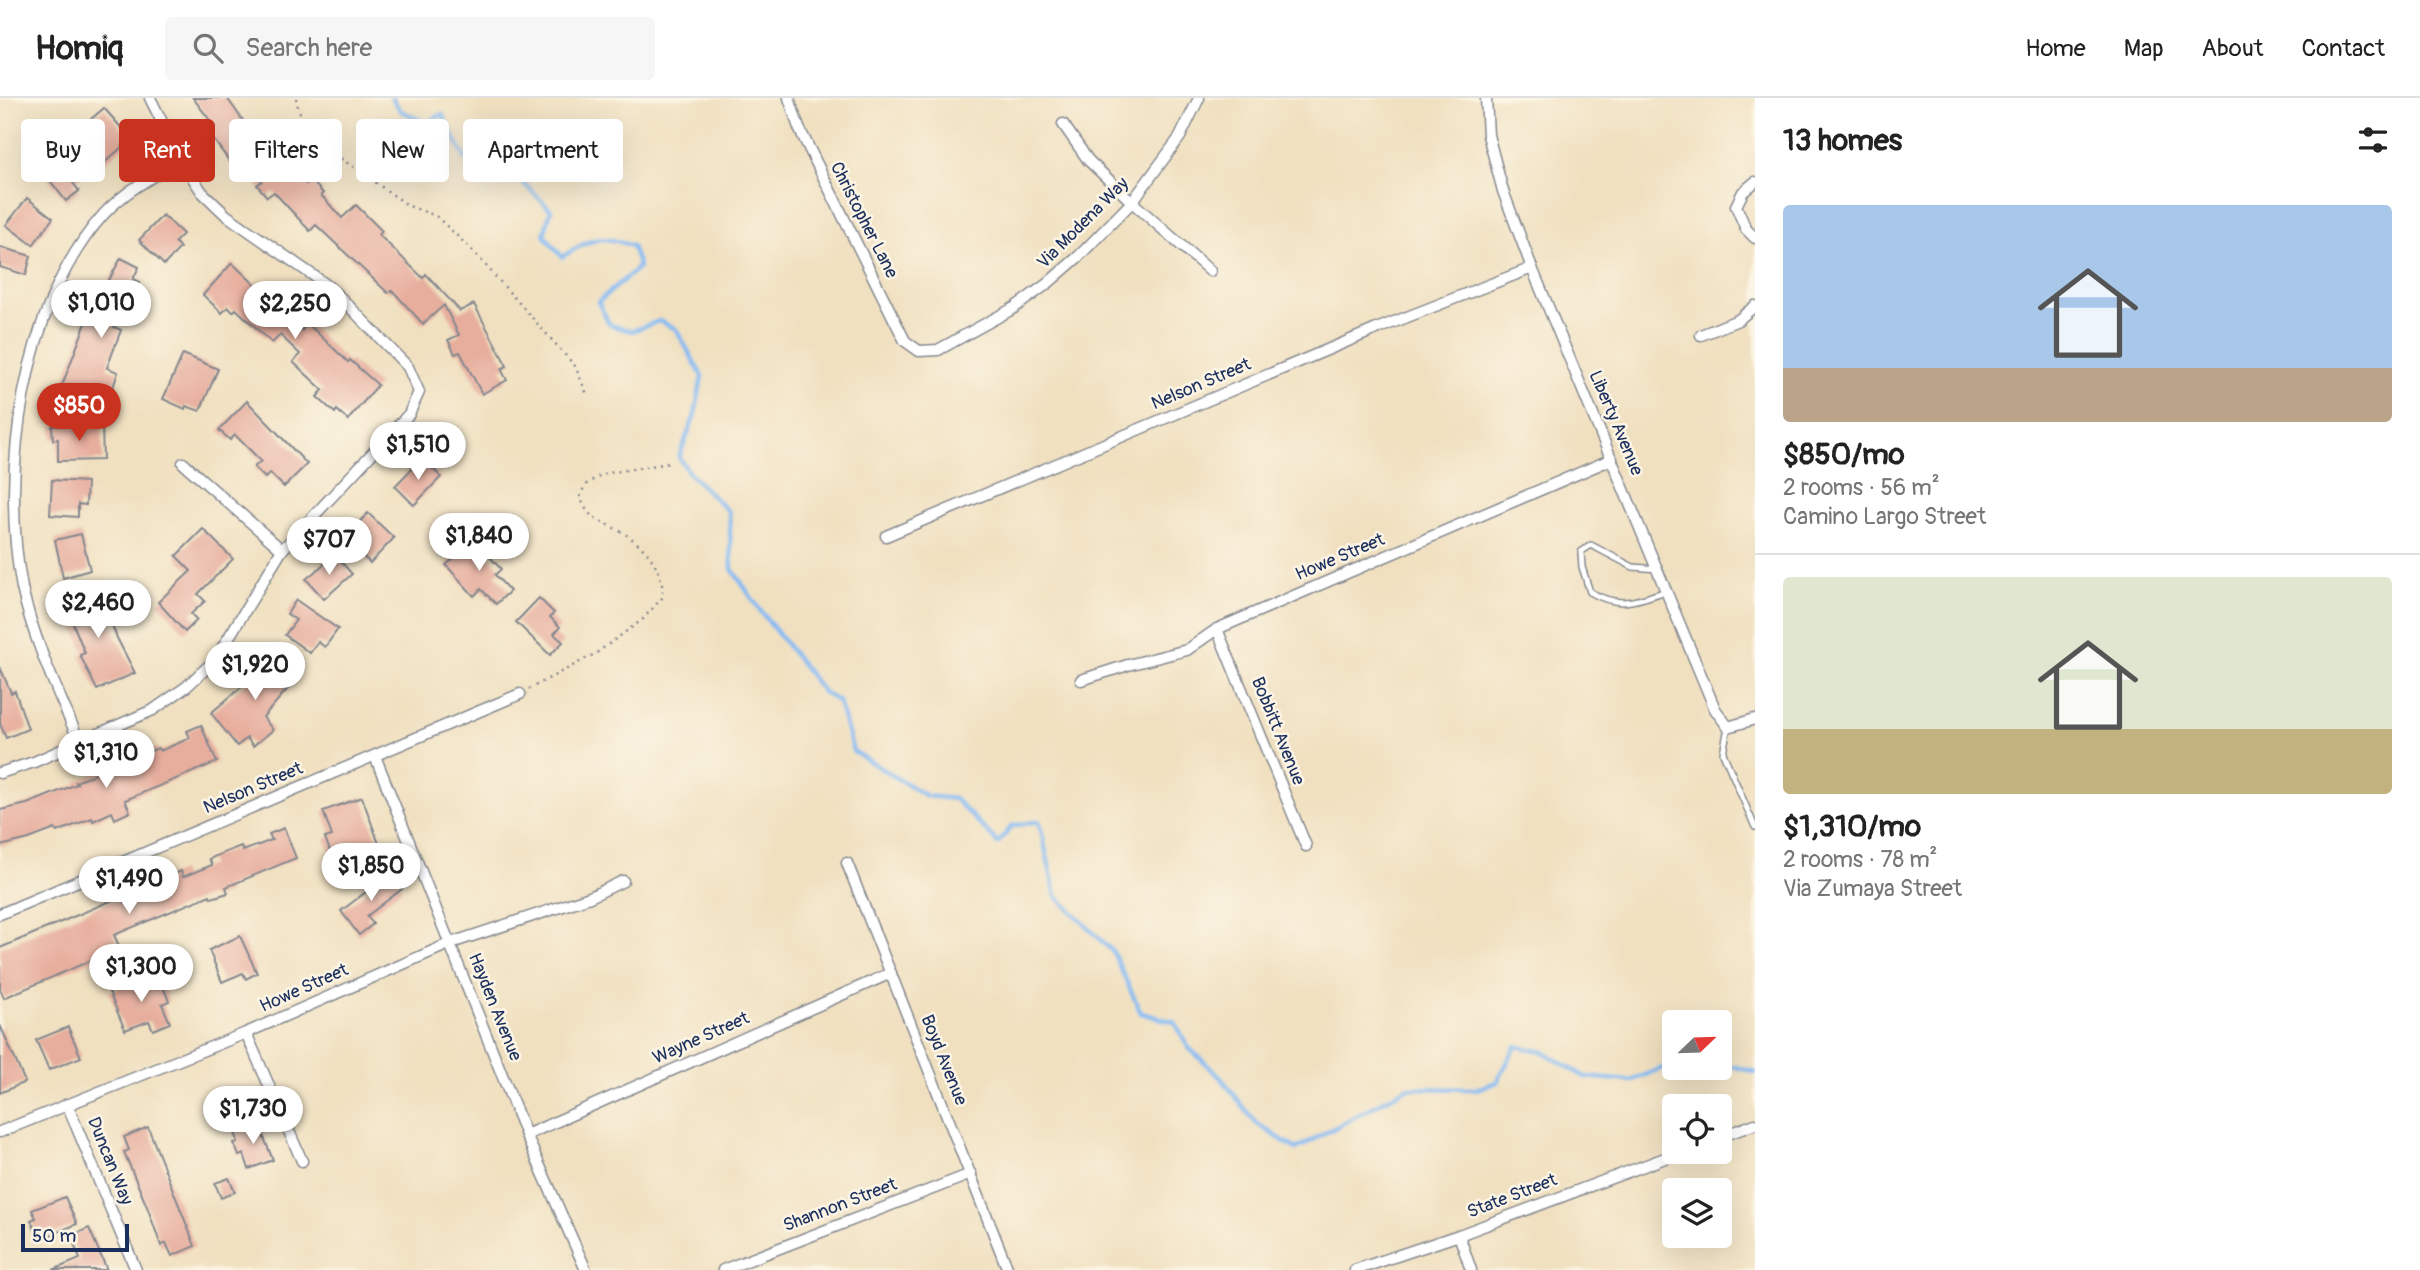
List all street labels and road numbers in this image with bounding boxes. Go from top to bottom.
street label: Christopher Lane [825,158,903,282]
street label: Via Modena Way [1032,172,1134,274]
street label: Nelson Street [1148,352,1255,415]
street label: Liberty Avenue [1584,367,1648,479]
street label: Howe Street [1292,528,1389,586]
street label: Bobbitt Avenue [1246,674,1310,788]
street label: Nelson Street [200,756,307,819]
street label: Hayden Avenue [463,950,527,1064]
street label: Howe Street [256,958,353,1018]
street label: Wayne Street [649,1006,753,1069]
street label: Boyd Avenue [915,1011,973,1109]
street label: Duncan Way [82,1114,138,1209]
street label: State Street [1464,1168,1561,1224]
street label: Shannon Street [780,1173,901,1237]

